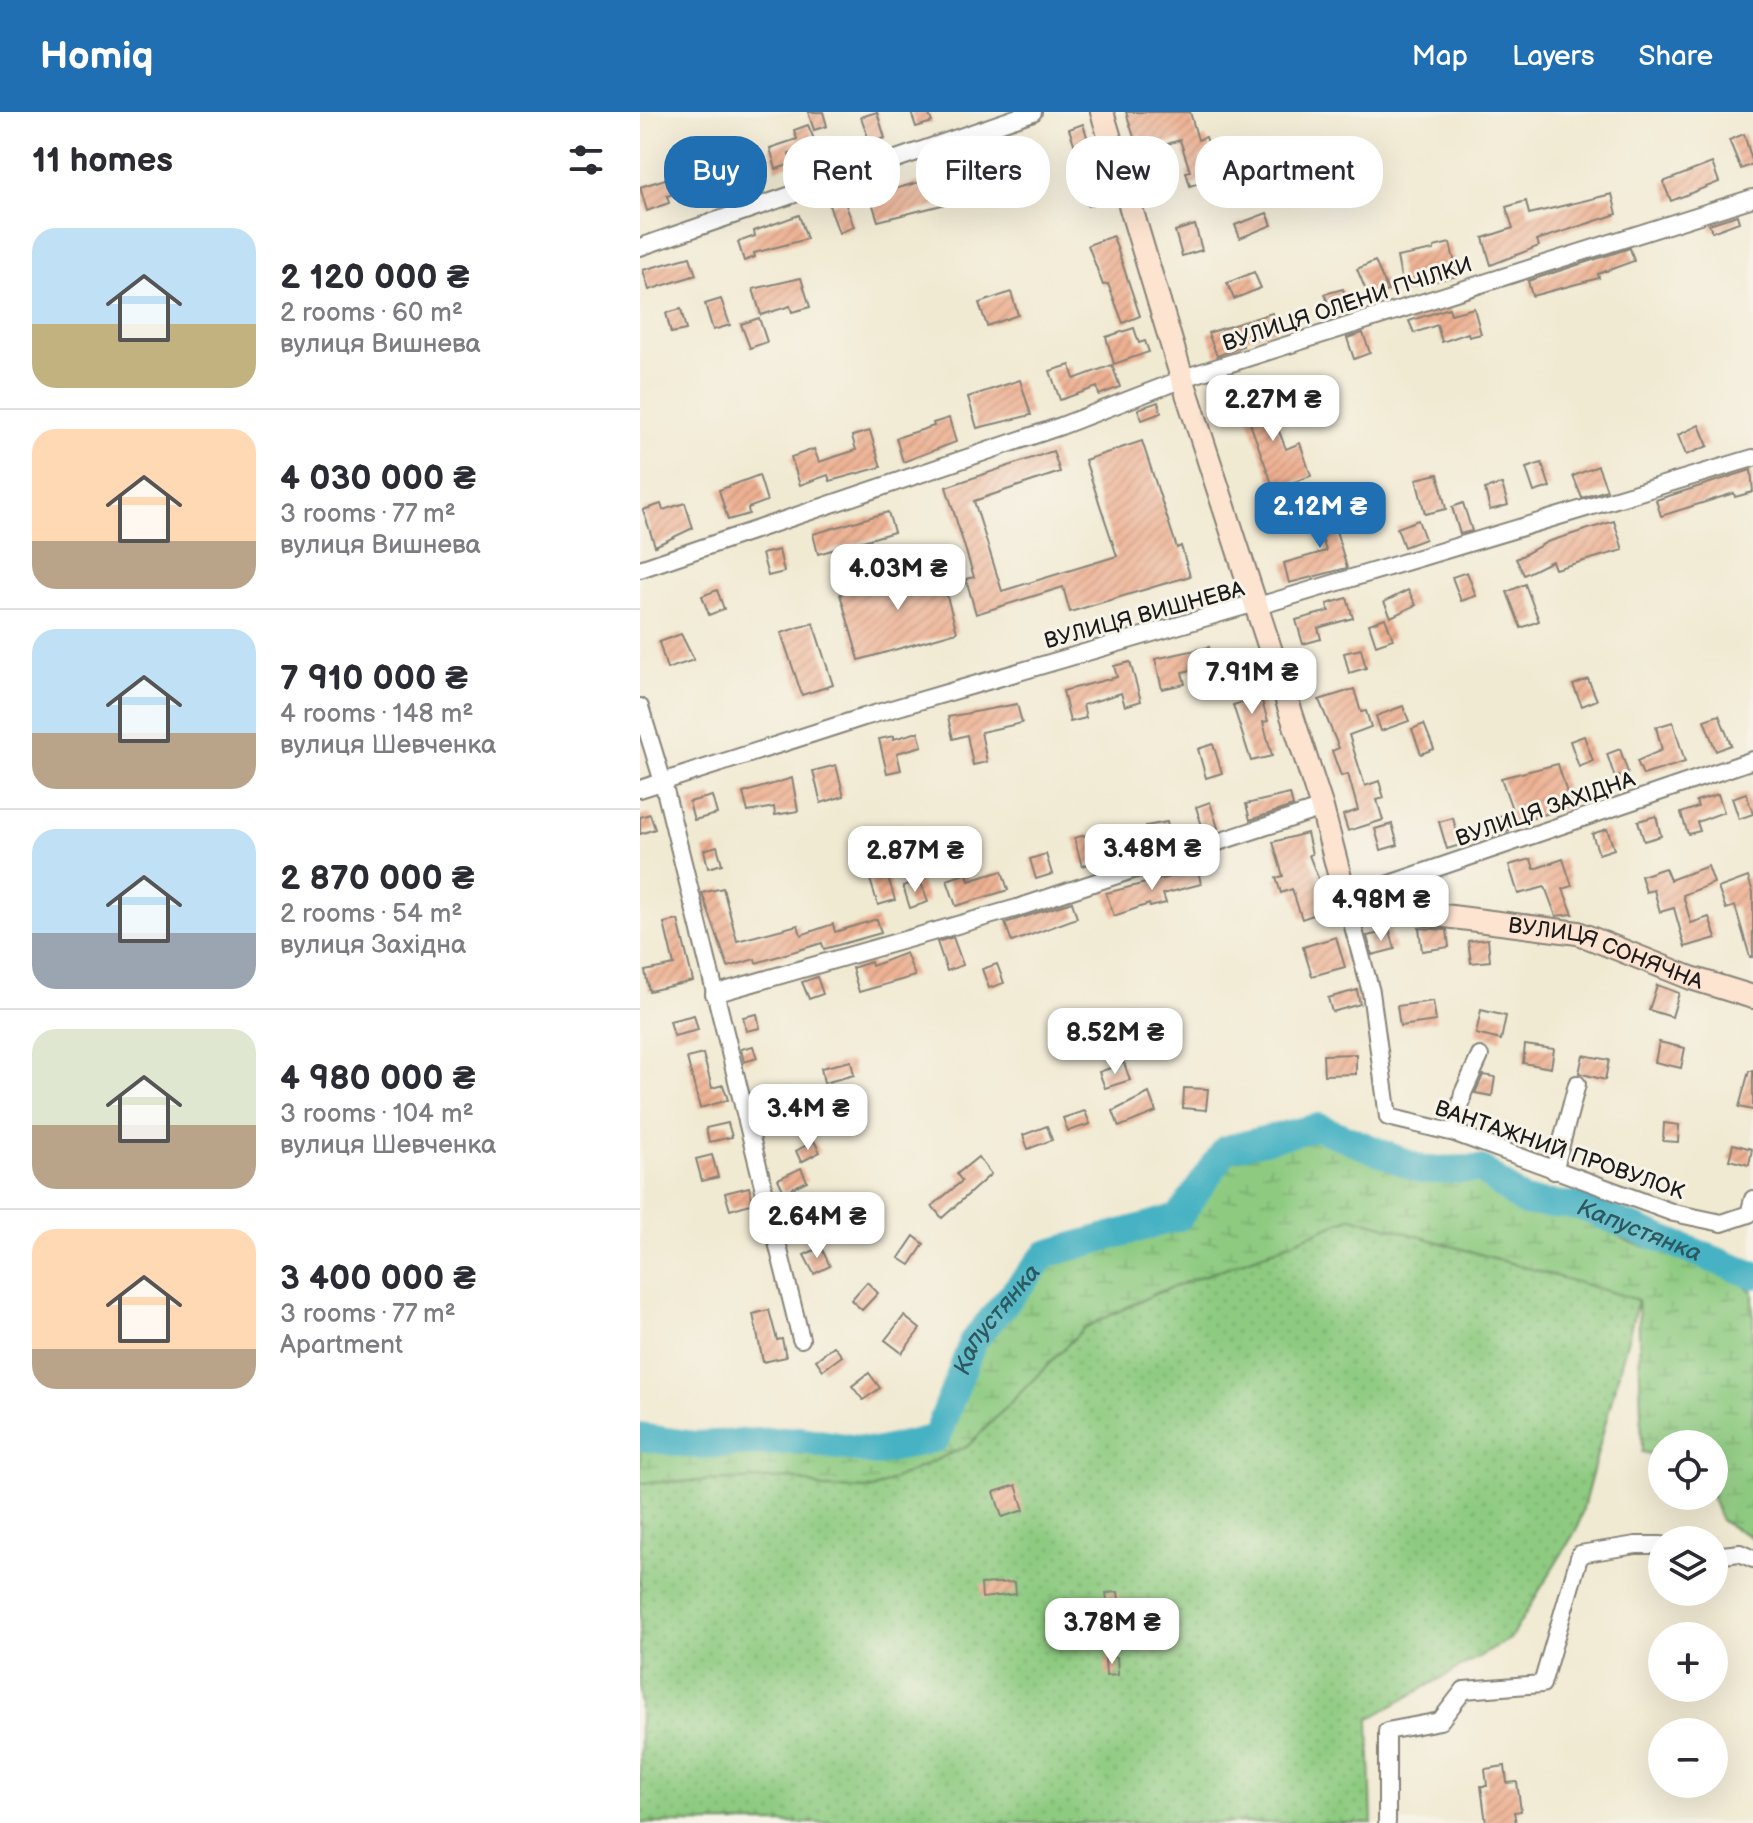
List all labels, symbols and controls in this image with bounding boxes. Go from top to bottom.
text: Homiq [40,34,153,79]
text: Map [1412,40,1468,73]
text: Layers [1512,40,1595,73]
text: Share [1639,40,1713,73]
chip: Buy [664,136,767,208]
chip: Rent [783,136,900,208]
chip: Filters [916,136,1050,208]
chip: New [1066,136,1179,208]
chip: Apartment [1195,136,1383,208]
icon: filters [564,138,608,182]
text: 11 homes [32,140,173,181]
street label: ВУЛИЦЯ ОЛЕНИ ПЧІЛКИ [1219,251,1476,358]
text: 2 120 000 ₴ [280,257,469,298]
icon: home [96,260,192,356]
text: 2 rooms · 60 m² [280,298,463,329]
text: вулиця Вишнева [280,329,481,360]
pin: 2.27M ₴ [1199,375,1347,443]
text: 2.27M ₴ [1224,385,1322,416]
text: 4 030 000 ₴ [280,458,476,499]
icon: home [96,461,192,557]
pin: 2.12M ₴ [1246,482,1394,550]
text: 2.12M ₴ [1273,492,1367,523]
text: 3 rooms · 77 m² [280,499,456,530]
text: вулиця Вишнева [280,530,481,561]
pin: 4.03M ₴ [824,544,972,612]
text: 4.03M ₴ [848,554,948,585]
street label: ВУЛИЦЯ ВИШНЕВА [1041,576,1248,655]
pin: 7.91M ₴ [1178,648,1326,716]
text: 7 910 000 ₴ [280,658,468,699]
text: 7.91M ₴ [1205,658,1299,689]
icon: home [96,661,192,757]
text: 4 rooms · 148 m² [280,699,473,730]
text: вулиця Шевченка [280,730,496,761]
street label: ВУЛИЦЯ ЗАХІДНА [1452,766,1639,853]
pin: 3.48M ₴ [1078,824,1226,892]
pin: 2.87M ₴ [841,826,989,894]
text: 3.48M ₴ [1103,834,1201,865]
text: 2.87M ₴ [866,836,964,867]
text: 2 870 000 ₴ [280,858,475,899]
icon: home [96,861,192,957]
pin: 4.98M ₴ [1307,875,1455,943]
text: 4.98M ₴ [1332,885,1430,916]
text: 2 rooms · 54 m² [280,899,463,930]
street label: ВУЛИЦЯ СОНЯЧНА [1507,912,1707,996]
text: вулиця Західна [280,930,466,961]
pin: 8.52M ₴ [1041,1008,1189,1076]
text: 8.52M ₴ [1066,1018,1164,1049]
text: 4 980 000 ₴ [280,1058,475,1099]
icon: home [96,1061,192,1157]
pin: 3.4M ₴ [743,1084,873,1152]
text: 3.4M ₴ [767,1094,850,1125]
street label: ВАНТАЖНИЙ ПРОВУЛОК [1431,1095,1689,1206]
text: 3 rooms · 104 m² [280,1099,474,1130]
text: вулиця Шевченка [280,1130,496,1161]
pin: 2.64M ₴ [743,1192,891,1260]
water label: Капустянка [1573,1193,1706,1268]
text: 2.64M ₴ [767,1202,867,1233]
text: 3 400 000 ₴ [280,1258,476,1299]
water label: Капустянка [947,1258,1047,1379]
icon: home [96,1261,192,1357]
text: 3 rooms · 77 m² [280,1299,456,1330]
text: Apartment [280,1330,403,1361]
map controls [1648,1430,1728,1798]
button: locate [1648,1430,1728,1510]
button: layers [1648,1526,1728,1606]
pin: 3.78M ₴ [1038,1598,1186,1666]
text: 3.78M ₴ [1063,1608,1161,1639]
button: + [1648,1622,1728,1702]
button: − [1648,1718,1728,1798]

